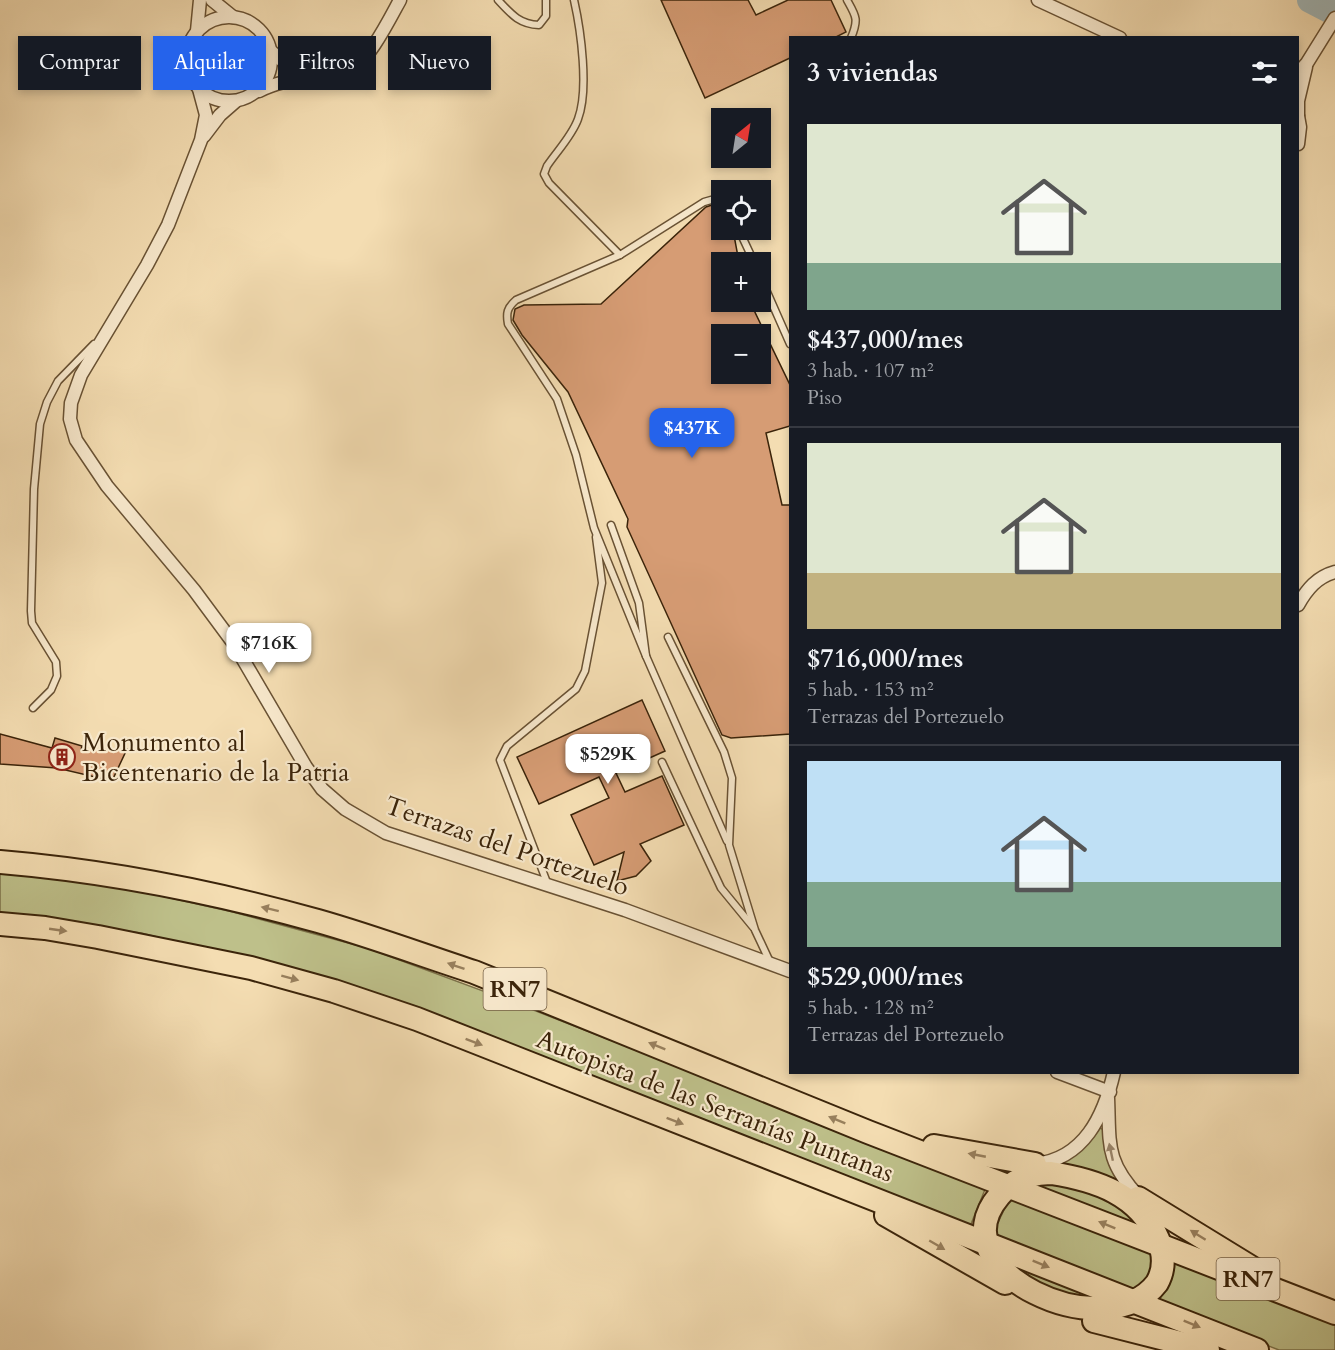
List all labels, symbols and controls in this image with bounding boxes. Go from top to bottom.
chip: Comprar [18,36,141,90]
chip: Alquilar [153,36,266,90]
chip: Filtros [278,36,376,90]
chip: Nuevo [388,36,491,90]
text: 3 viviendas [807,55,938,90]
icon: filters [1248,56,1281,89]
north arrow [711,108,771,168]
map controls [711,108,771,384]
icon: home [990,163,1098,271]
button: locate [711,180,771,240]
button: + [711,252,771,312]
text: $437,000/mes [807,322,963,357]
button: − [711,324,771,384]
text: 3 hab. · 107 m² [807,357,934,384]
text: Piso [807,384,842,411]
pin: $437K [650,408,734,459]
text: $437K [663,414,721,441]
icon: home [990,482,1098,590]
pin: $716K [227,623,311,674]
text: $716K [240,629,298,656]
text: $716,000/mes [807,641,963,676]
text: 5 hab. · 153 m² [807,676,934,703]
text: Terrazas del Portezuelo [807,703,1004,730]
place label: Monumento al Bicentenario de la Patria [82,725,350,790]
pin: $529K [566,734,650,785]
text: $529K [579,740,637,767]
building icon: Monumento al Bicentenario de la Patria [47,742,77,772]
street label: Terrazas del Portezuelo [380,788,634,904]
icon: home [990,800,1098,908]
one-way arrow [261,903,279,913]
one-way arrow [49,926,68,935]
text: $529,000/mes [807,959,963,994]
one-way arrow [447,961,465,970]
road number: RN7 [484,968,546,1010]
one-way arrow [281,974,299,983]
text: 5 hab. · 128 m² [807,994,934,1021]
text: Terrazas del Portezuelo [807,1021,1004,1048]
street label: Autopista de las Serranías Puntanas [531,1022,899,1190]
one-way arrow [466,1037,484,1047]
one-way arrow [647,1041,665,1051]
one-way arrow [828,1114,846,1124]
one-way arrow [667,1116,685,1126]
one-way arrow [1105,1142,1115,1161]
one-way arrow [967,1150,986,1159]
one-way arrow [1097,1219,1115,1229]
one-way arrow [1190,1230,1206,1241]
one-way arrow [929,1240,945,1251]
road number: RN7 [1216,1258,1280,1300]
one-way arrow [1033,1260,1051,1270]
one-way arrow [1184,1320,1202,1330]

